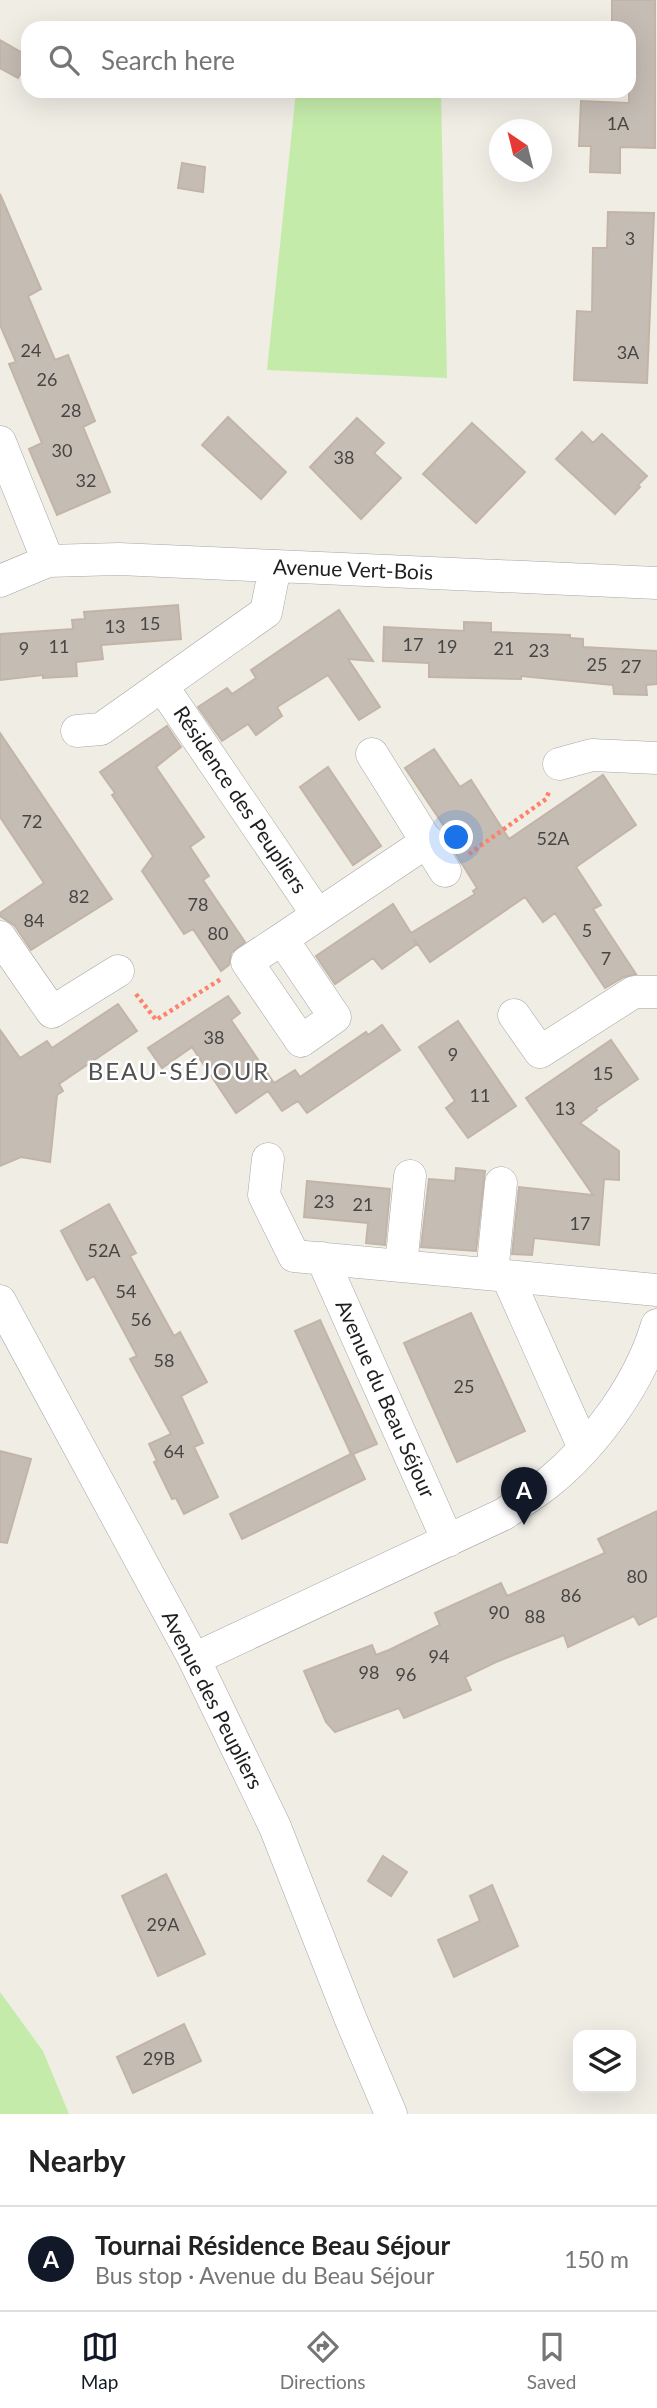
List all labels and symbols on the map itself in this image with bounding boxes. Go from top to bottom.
house number: 1A [607,112,630,134]
north arrow [489,119,552,182]
house number: 3 [625,227,635,249]
house number: 24 [21,339,41,361]
house number: 3A [617,341,640,363]
house number: 26 [37,368,57,390]
house number: 28 [61,399,81,421]
house number: 30 [52,439,72,461]
house number: 38 [334,446,354,468]
house number: 32 [76,469,96,491]
street label: Avenue Vert-Bois [273,553,434,584]
house number: 15 [140,612,160,634]
house number: 13 [105,615,125,637]
house number: 17 [403,633,423,655]
house number: 11 [49,635,69,657]
house number: 19 [437,635,457,657]
house number: 9 [19,637,29,659]
house number: 21 [494,637,514,659]
house number: 23 [529,639,549,661]
house number: 25 [587,653,607,675]
house number: 27 [621,655,641,677]
street label: Résidence des Peupliers [169,701,313,897]
house number: 72 [22,810,42,832]
your location [439,820,473,854]
house number: 52A [536,827,570,849]
house number: 82 [69,885,89,907]
house number: 78 [188,893,208,915]
house number: 84 [24,909,44,931]
house number: 5 [582,919,592,941]
house number: 80 [208,922,228,944]
house number: 7 [601,947,611,969]
house number: 38 [204,1026,224,1048]
house number: 9 [448,1043,458,1065]
district label: BEAU-SÉJOUR [88,1056,270,1085]
house number: 15 [593,1062,613,1084]
house number: 11 [470,1084,490,1106]
house number: 13 [555,1097,575,1119]
house number: 23 [314,1190,334,1212]
house number: 21 [353,1193,373,1215]
house number: 17 [570,1212,590,1234]
house number: 52A [87,1239,121,1261]
house number: 54 [116,1280,136,1302]
street label: Avenue du Beau Séjour [331,1295,442,1502]
house number: 56 [131,1308,151,1330]
house number: 58 [154,1349,174,1371]
house number: 25 [454,1375,474,1397]
house number: 64 [164,1440,184,1462]
pin: A [501,1467,547,1525]
house number: 80 [627,1565,647,1587]
house number: 86 [561,1584,581,1606]
house number: 90 [489,1601,509,1623]
house number: 88 [525,1605,545,1627]
street label: Avenue des Peupliers [158,1606,269,1793]
house number: 94 [429,1645,449,1667]
house number: 98 [359,1661,379,1683]
house number: 96 [396,1663,416,1685]
house number: 29A [146,1913,180,1935]
house number: 29B [143,2047,175,2069]

